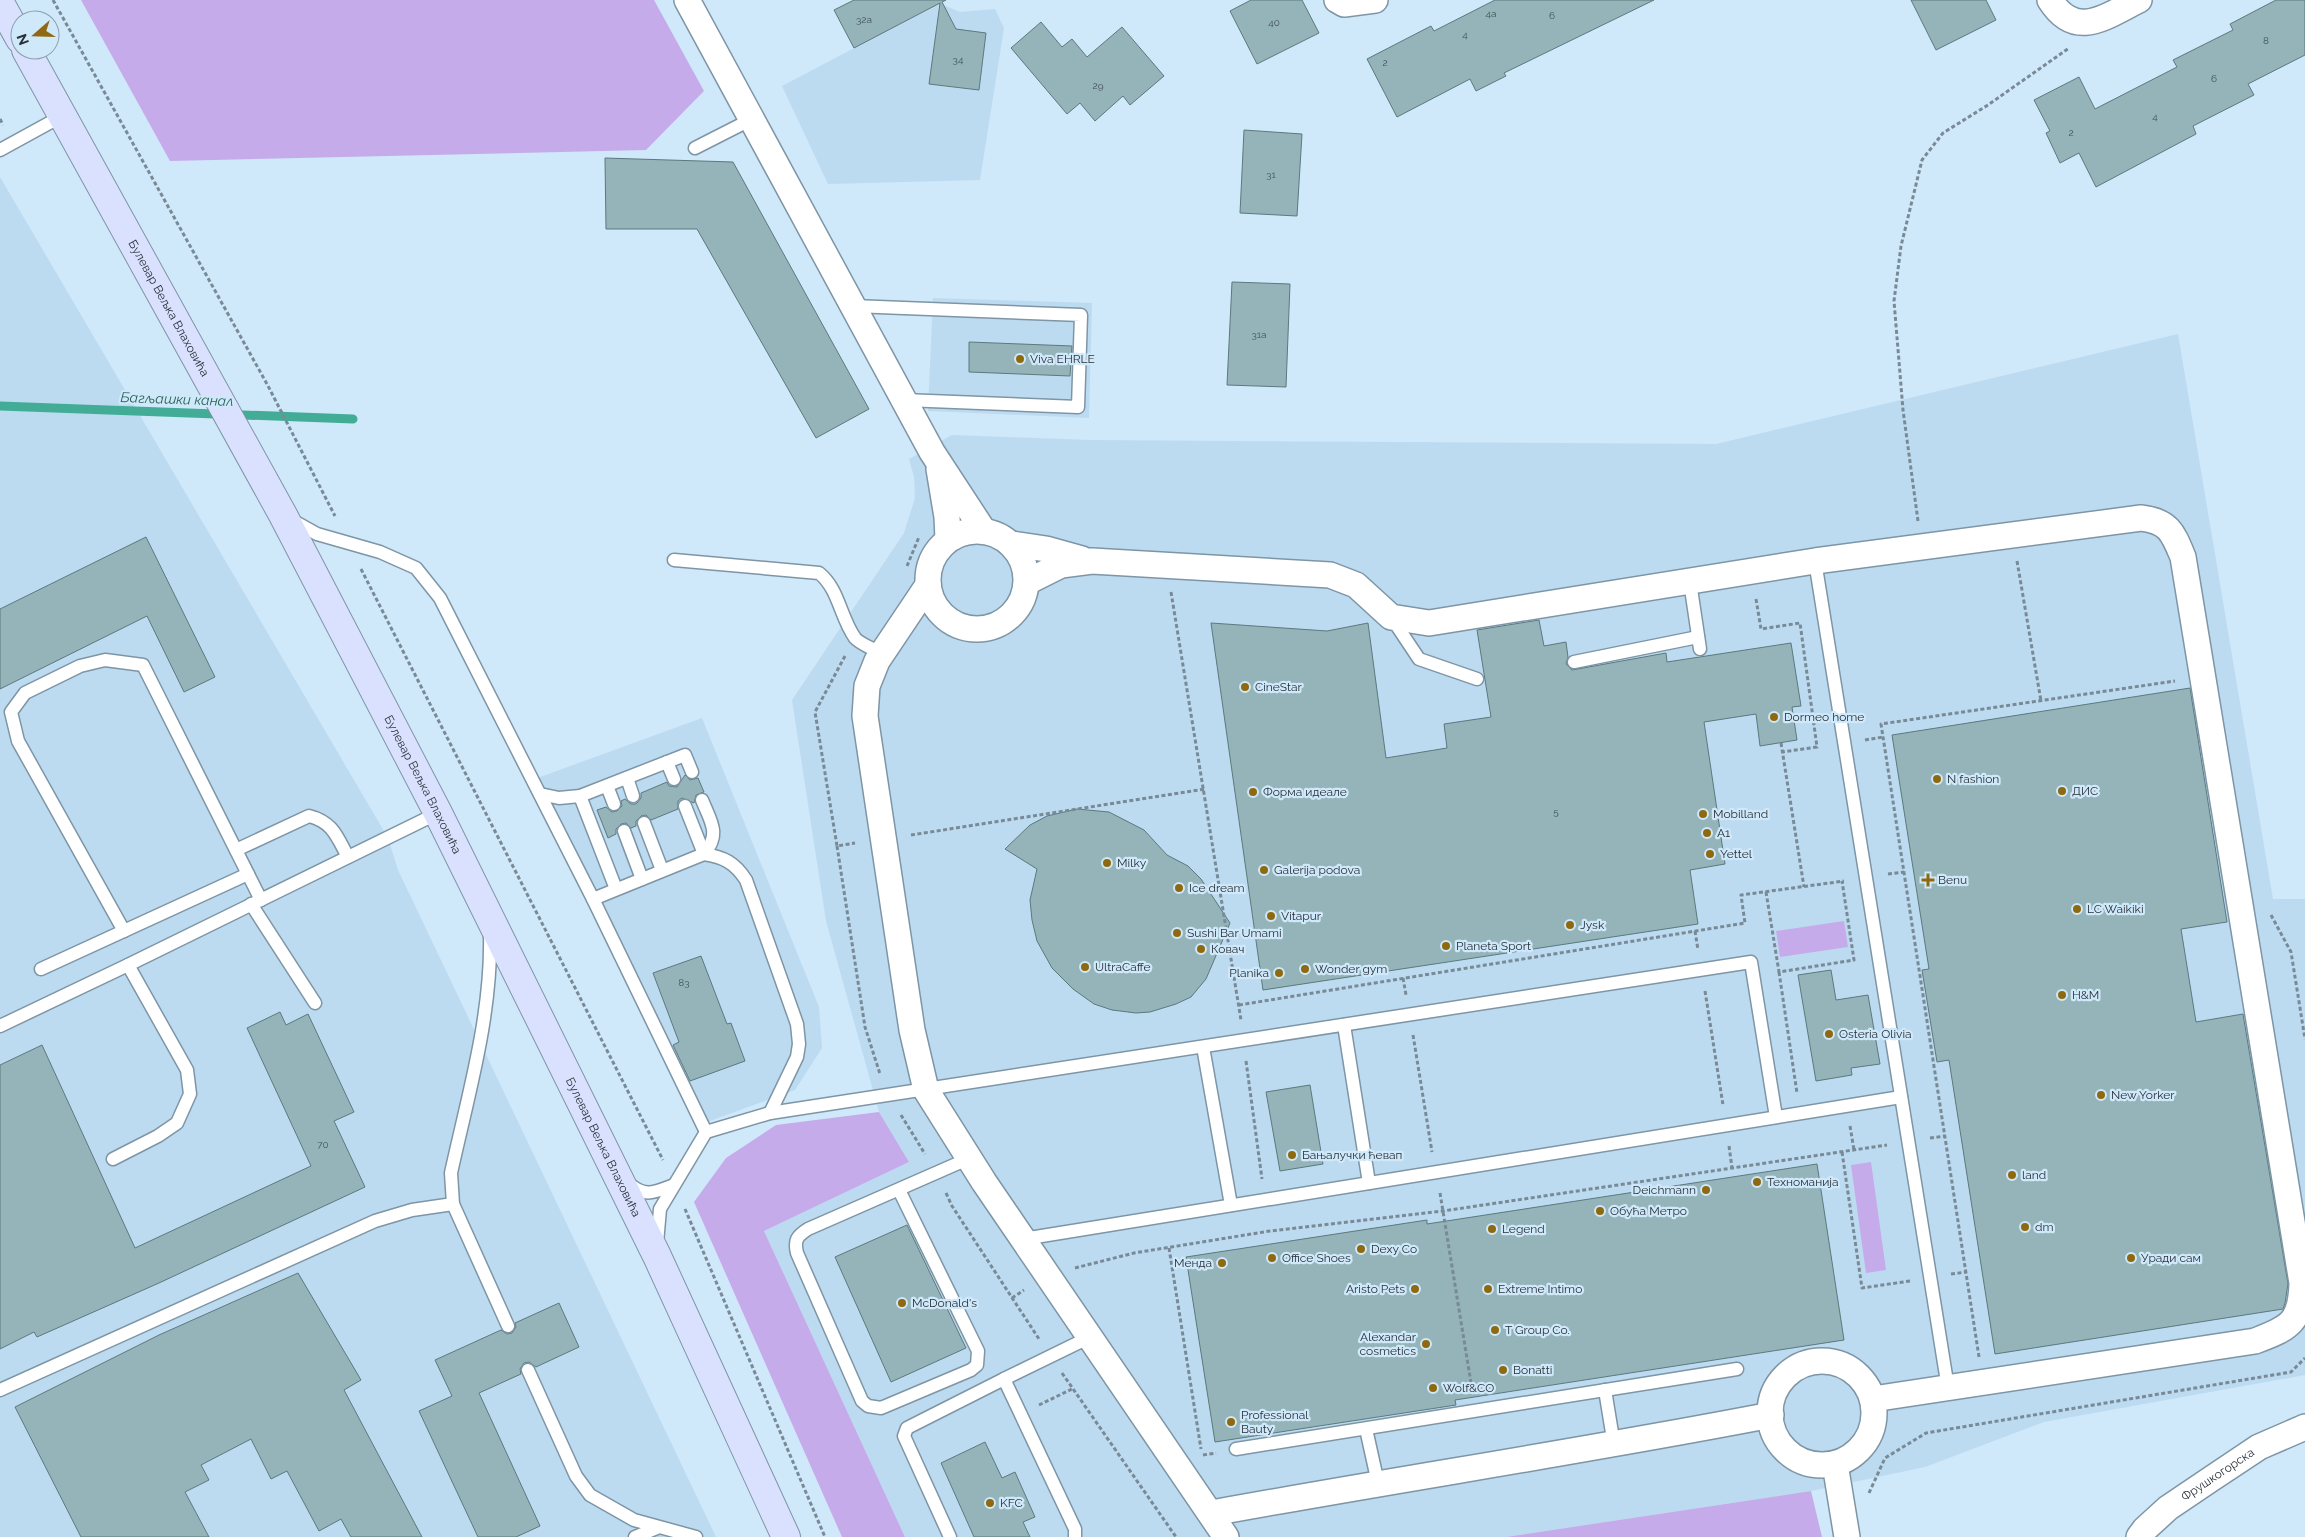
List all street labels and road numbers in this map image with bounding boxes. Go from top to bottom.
street label: Булевар Вељка Влаховића [125,237,212,379]
street label: Булевар Вељка Влаховића [381,713,464,856]
street label: Булевар Вељка Влаховића [563,1075,644,1219]
street label: Фрушкогорска [2179,1445,2257,1504]

